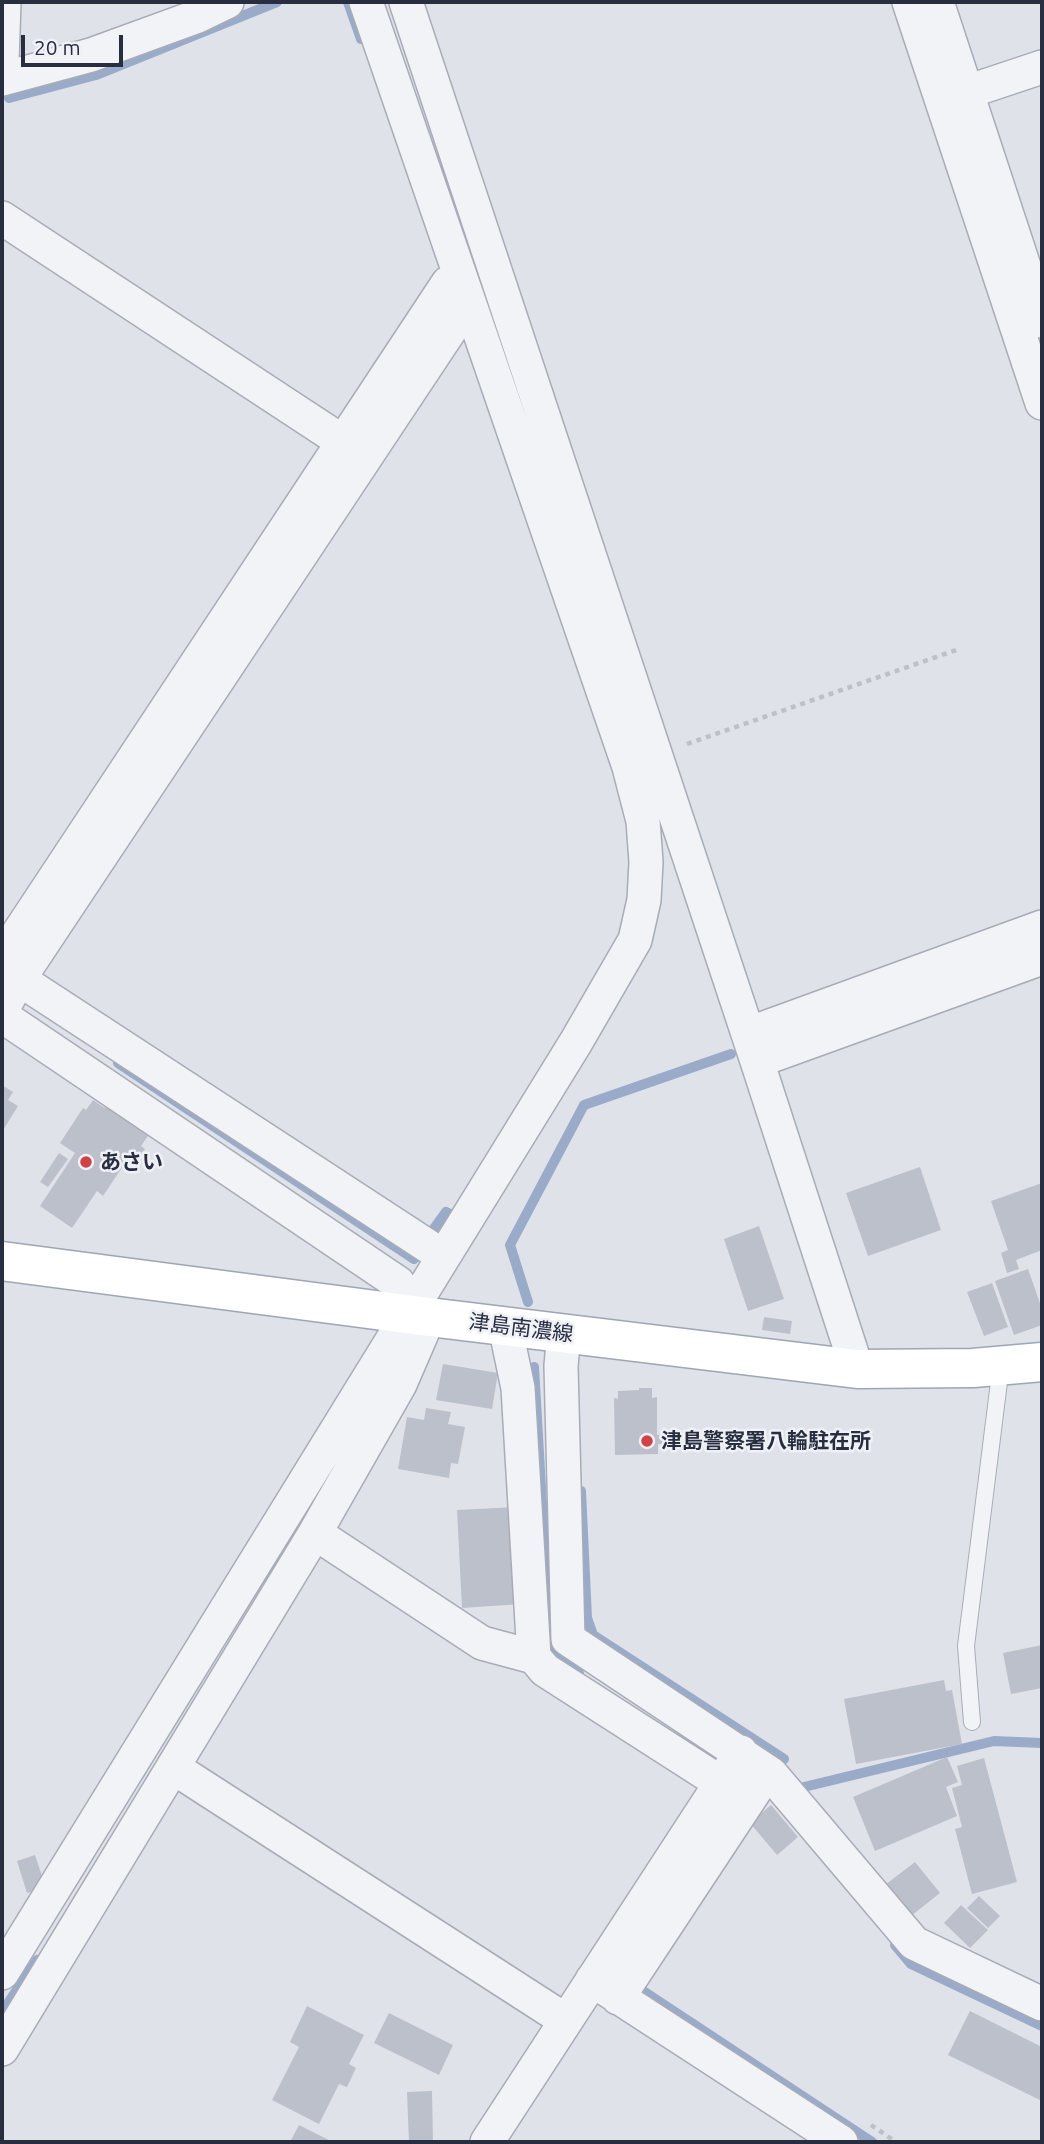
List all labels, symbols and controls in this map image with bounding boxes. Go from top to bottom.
scale bar [24,21,126,65]
text: 20 m [34,35,81,59]
place label: あさい [100,1149,163,1175]
marker: あさい [78,1154,94,1170]
street label: 津島南濃線 [467,1309,575,1347]
place label: 津島警察署八輪駐在所 [661,1428,871,1454]
marker: 津島警察署八輪駐在所 [639,1433,655,1449]

